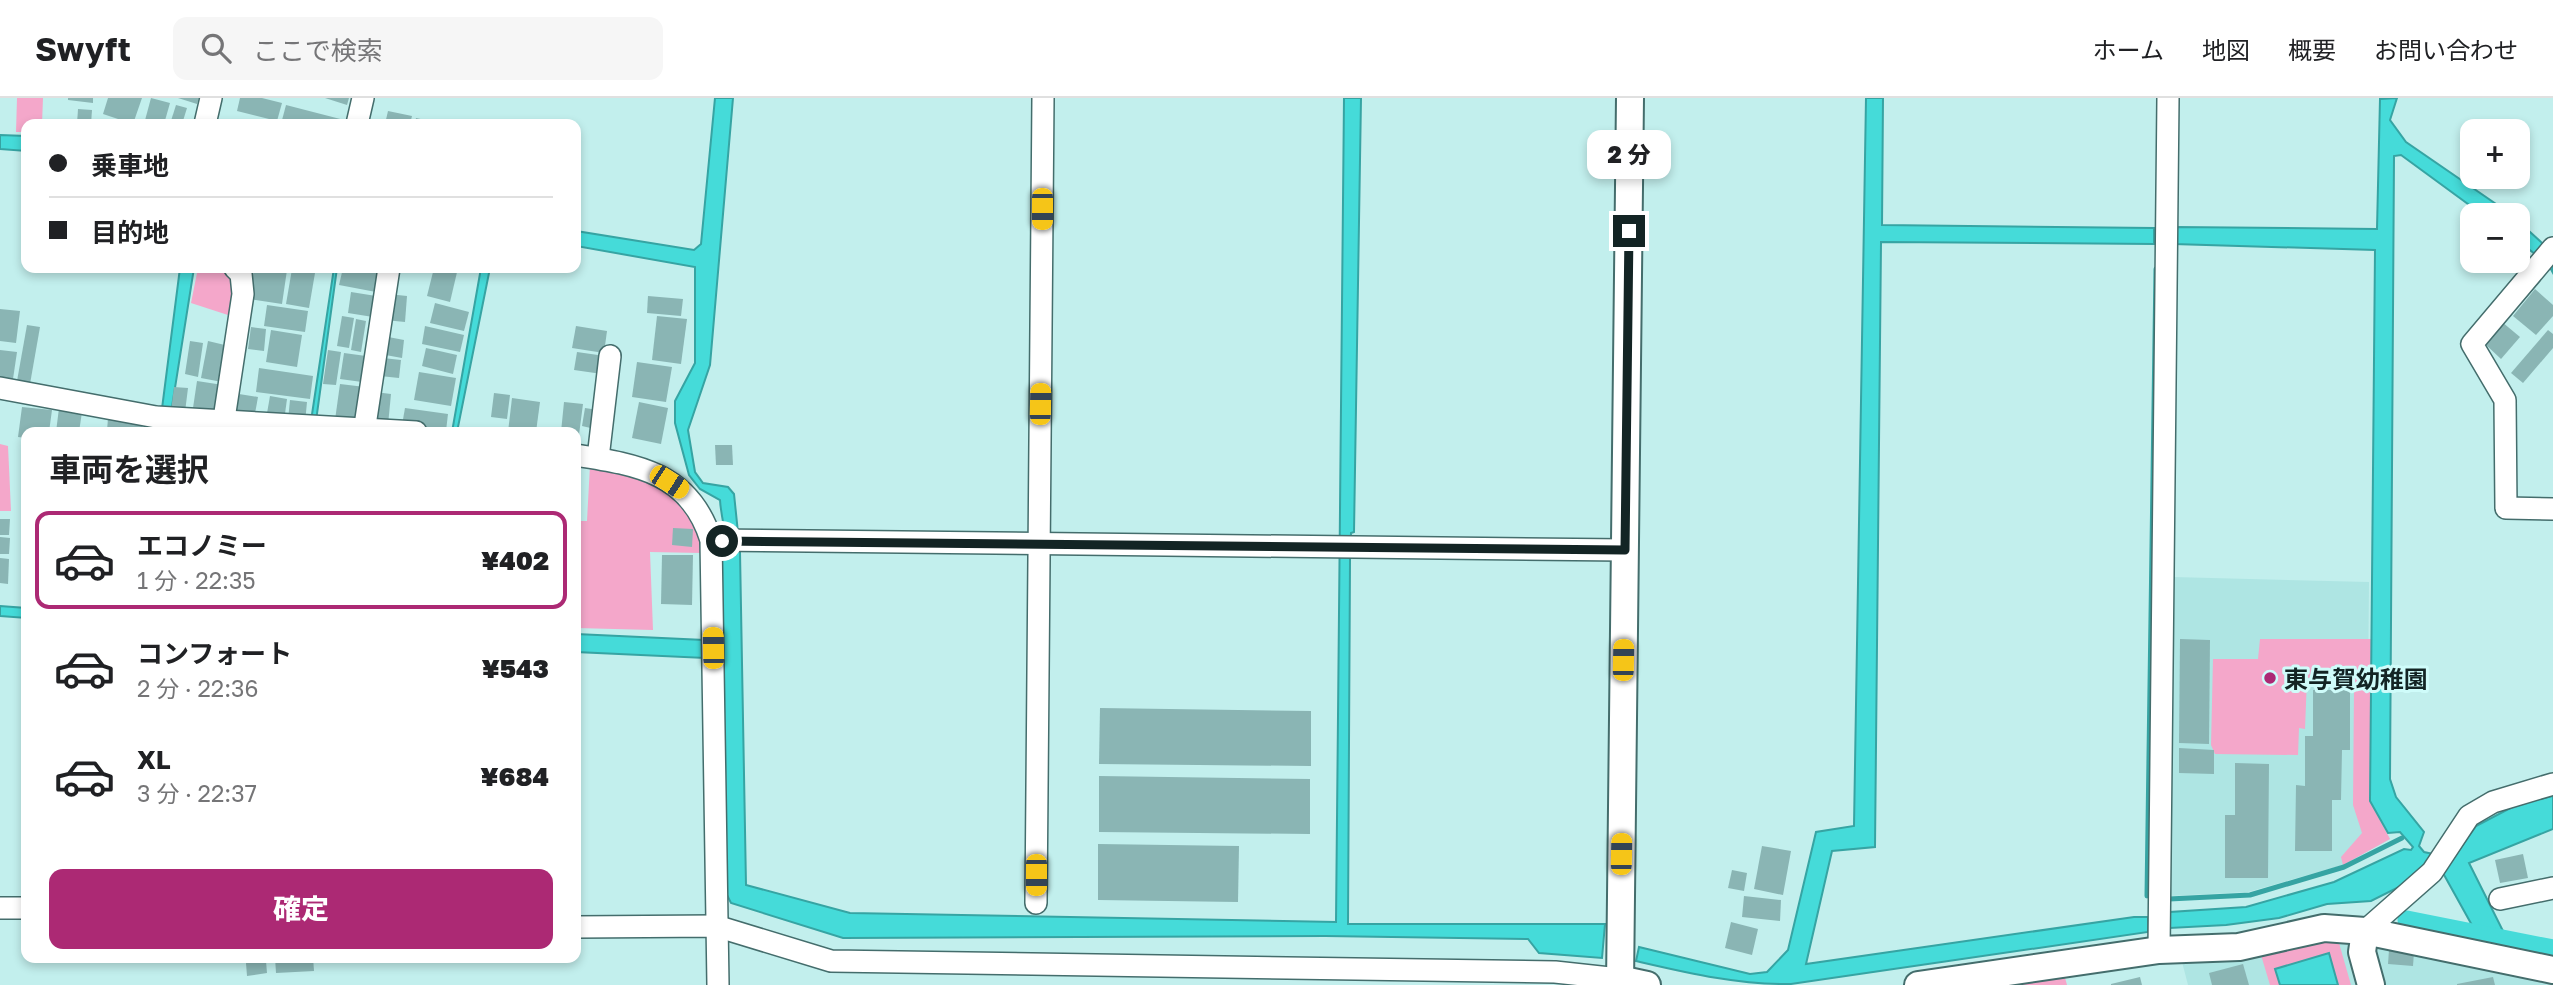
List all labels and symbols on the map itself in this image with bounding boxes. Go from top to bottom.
callout: 2 分 [1587,130,1671,178]
car [1032,188,1053,230]
route end [1613,215,1645,247]
car [1030,383,1051,425]
car [646,462,693,502]
route start [706,525,738,557]
car [703,627,724,669]
car [1613,639,1634,681]
place label: 東与賀幼稚園 [2284,664,2428,693]
marker: 東与賀幼稚園 [2262,670,2278,686]
car [1611,833,1632,875]
car [1026,854,1047,896]

